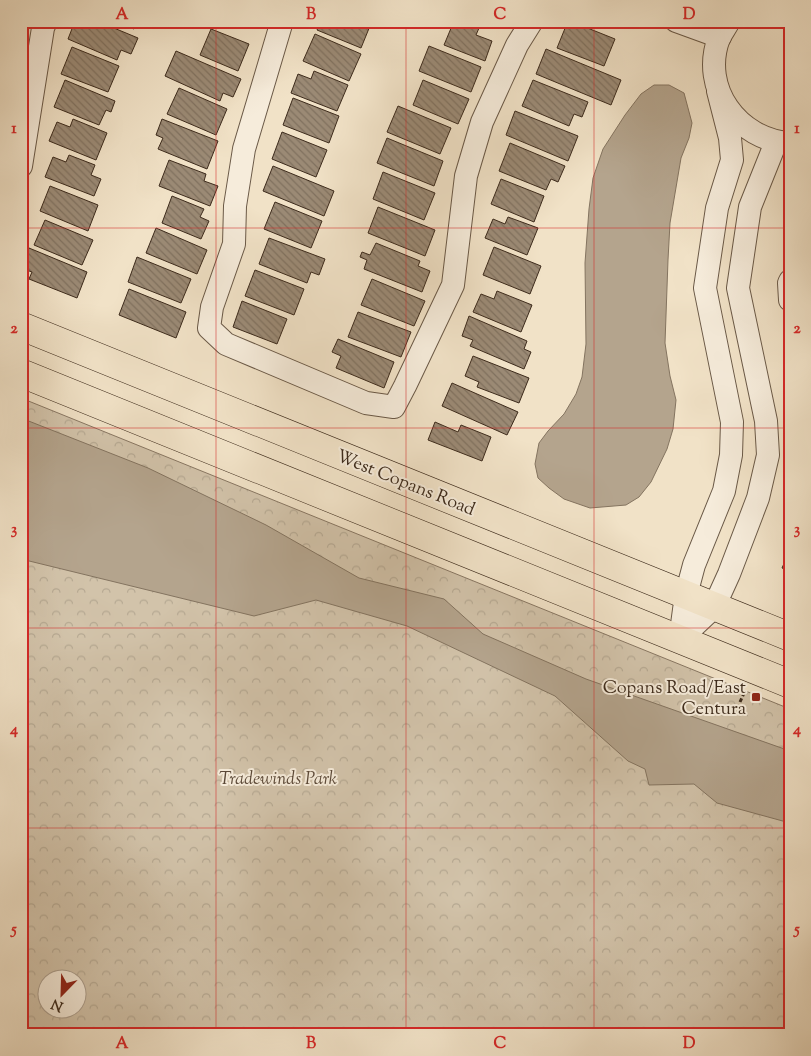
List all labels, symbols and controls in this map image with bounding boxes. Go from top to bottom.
text: A [116,4,129,27]
text: B [306,4,316,27]
text: C [494,4,507,27]
text: D [683,4,696,27]
text: 1 [11,118,17,141]
text: 1 [794,118,800,141]
text: 2 [10,318,18,341]
text: 2 [793,318,801,341]
street label: West Copans Road [332,444,479,524]
text: 3 [11,519,18,542]
text: 3 [794,519,801,542]
place label: Copans Road/East Centura [603,676,746,723]
marker: Copans Road/East Centura [750,691,762,703]
text: 4 [9,719,18,742]
text: 4 [792,719,801,742]
park label: Tradewinds Park [219,767,337,793]
text: 5 [9,919,17,942]
text: 5 [792,919,800,942]
north arrow [38,968,88,1018]
text: N [49,993,67,1016]
text: A [116,1033,129,1056]
text: B [306,1033,316,1056]
text: C [494,1033,507,1056]
text: D [683,1033,696,1056]

